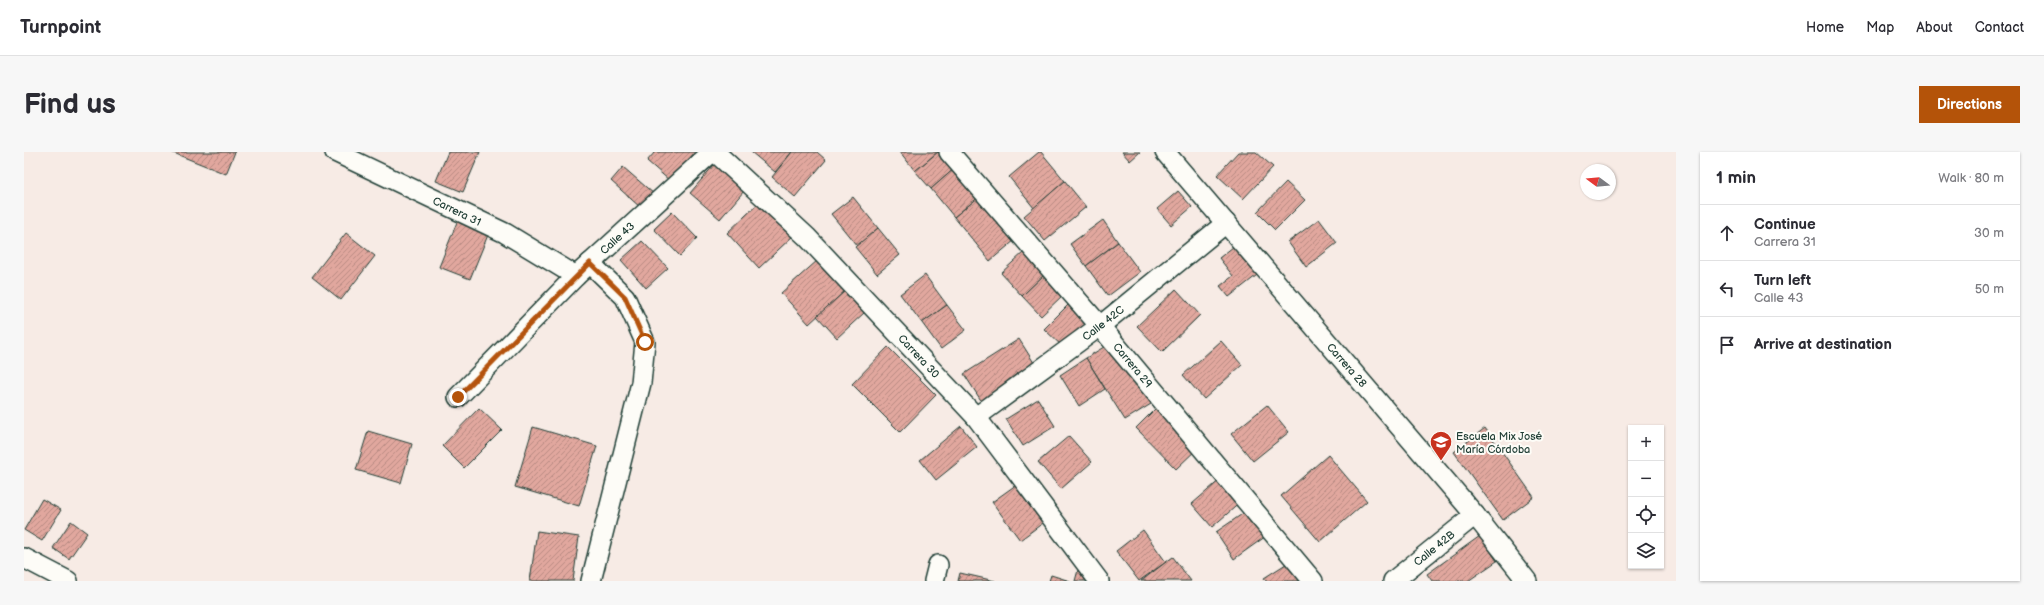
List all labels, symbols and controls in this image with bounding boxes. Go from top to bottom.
text: Turnpoint [20,16,101,39]
text: Home [1806,19,1844,36]
text: Map [1866,19,1894,36]
text: About [1916,19,1953,36]
text: Contact [1975,19,2024,36]
button: Directions [1919,86,2020,123]
text: Find us [24,88,116,121]
north arrow [1580,164,1616,200]
text: 1 min [1716,168,1756,188]
text: Walk · 80 m [1938,170,2004,186]
street label: Carrera 31 [430,194,483,229]
text: Continue [1754,215,1816,234]
street label: Calle 43 [597,219,637,257]
icon: ahead [1716,222,1738,244]
text: 30 m [1974,225,2004,241]
text: Carrera 31 [1754,234,1816,250]
text: Turn left [1754,271,1811,290]
icon: left [1716,278,1738,300]
text: 50 m [1975,281,2004,297]
text: Calle 43 [1754,290,1803,306]
street label: Calle 42C [1080,303,1127,344]
street label: Carrera 30 [895,332,942,381]
route start [636,333,654,351]
icon: arrive [1716,334,1738,356]
text: Arrive at destination [1754,335,1892,354]
street label: Carrera 29 [1110,340,1155,390]
street label: Carrera 28 [1324,341,1369,390]
route end [449,388,467,406]
map controls [1628,425,1664,569]
button: + [1628,425,1664,461]
school or university icon: Escuela Mix José María Córdoba [1428,429,1454,462]
place label: Escuela Mix José María Córdoba [1456,430,1543,456]
button: − [1628,461,1664,497]
button: locate [1628,497,1664,533]
street label: Calle 42B [1411,528,1458,569]
button: layers [1628,533,1664,569]

